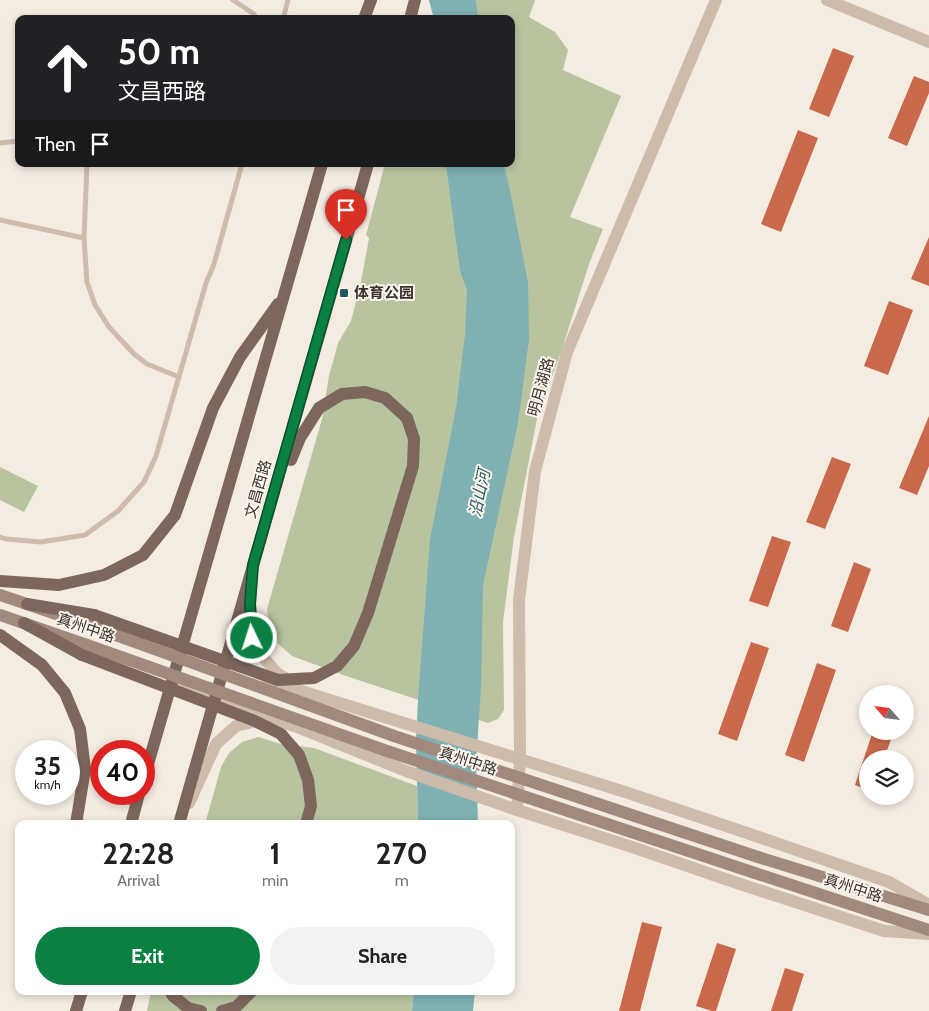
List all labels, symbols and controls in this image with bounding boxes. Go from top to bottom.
text: 50 m [118,30,200,73]
icon: ahead [35,35,100,100]
text: 文昌西路 [118,78,206,105]
icon: arrive [86,130,114,158]
text: Then [35,133,76,156]
pin [325,189,367,240]
icon: arrive [332,196,360,224]
place label: 体育公园 [354,284,414,302]
marker: 体育公园 [338,287,350,299]
street label: 明月湖路 [525,356,557,418]
street label: 文昌西路 [241,458,275,520]
water label: 沿山河 [465,465,494,519]
street label: 真州中路 [55,610,117,646]
position arrow [225,611,277,663]
north arrow [859,685,914,740]
map controls [859,685,914,805]
speed limit sign: 40 [90,740,155,805]
street label: 真州中路 [437,743,499,779]
button: layers [859,750,914,805]
text: 35 [34,751,61,781]
text: km/h [34,777,61,792]
text: 22:28 [102,835,175,872]
text: 1 [270,835,281,872]
text: 270 [376,835,428,872]
street label: 真州中路 [822,870,884,906]
text: Arrival [117,871,160,890]
text: min [262,871,288,890]
text: m [395,871,409,890]
button: Exit [35,927,260,985]
button: Share [270,927,495,985]

